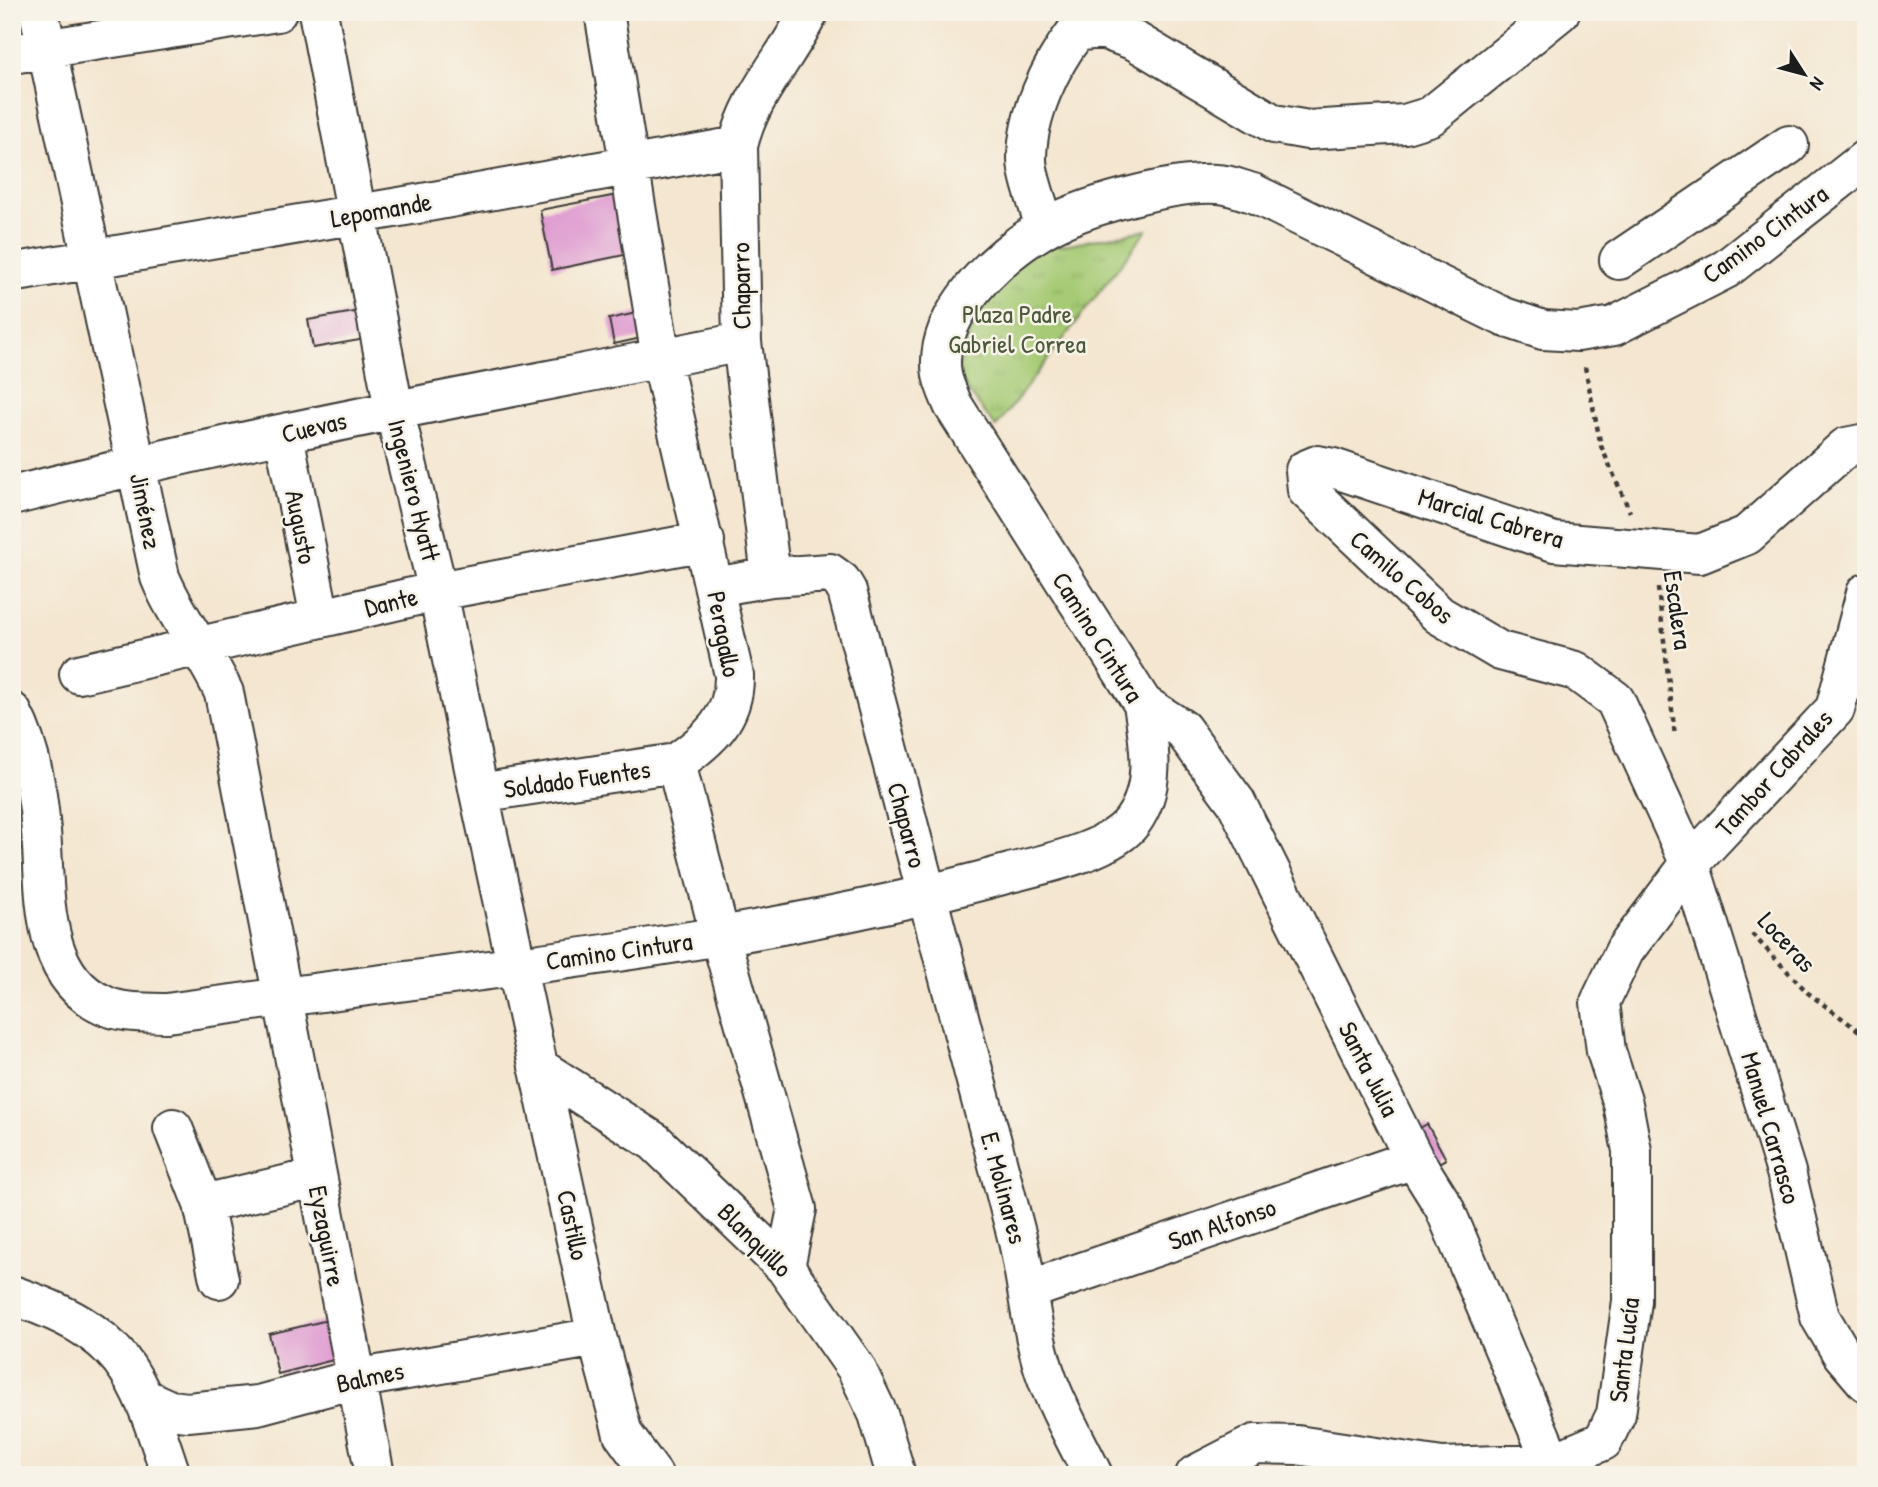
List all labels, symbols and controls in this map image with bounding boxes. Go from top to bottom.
north arrow [1770,38,1840,108]
text: N [1804,72,1831,96]
street label: Camino Cintura [1695,176,1835,291]
street label: Lepomande [328,183,434,236]
street label: Chaparro [722,242,759,330]
park label: Plaza Padre Gabriel Correa [948,296,1086,361]
street label: Cuevas [278,402,350,451]
street label: Ingeniero Hyatt [380,415,449,566]
street label: Jiménez [122,470,171,552]
street label: Marcial Cabrera [1414,479,1568,556]
street label: Augusto [277,487,326,567]
street label: Camilo Cobos [1343,522,1462,632]
street label: Camino Cintura [1044,565,1152,709]
street label: Escalera [1656,568,1701,652]
street label: Dante [361,578,421,625]
street label: Peragallo [699,588,750,680]
street label: Tambor Cabrales [1707,702,1840,844]
street label: Soldado Fuentes [501,751,653,806]
street label: Chaparro [879,778,936,872]
street label: Loceras [1750,904,1824,979]
street label: Camino Cintura [543,923,694,978]
street label: Santa Julia [1331,1015,1408,1122]
street label: Manuel Carrasco [1733,1048,1810,1208]
street label: E. Molinares [973,1128,1036,1247]
street label: Eyzaguirre [301,1183,354,1289]
street label: Castillo [549,1187,598,1263]
street label: San Alfonso [1163,1189,1280,1258]
street label: Blanquillo [710,1195,800,1285]
street label: Santa Lucía [1600,1296,1647,1404]
street label: Balmes [333,1352,407,1401]

